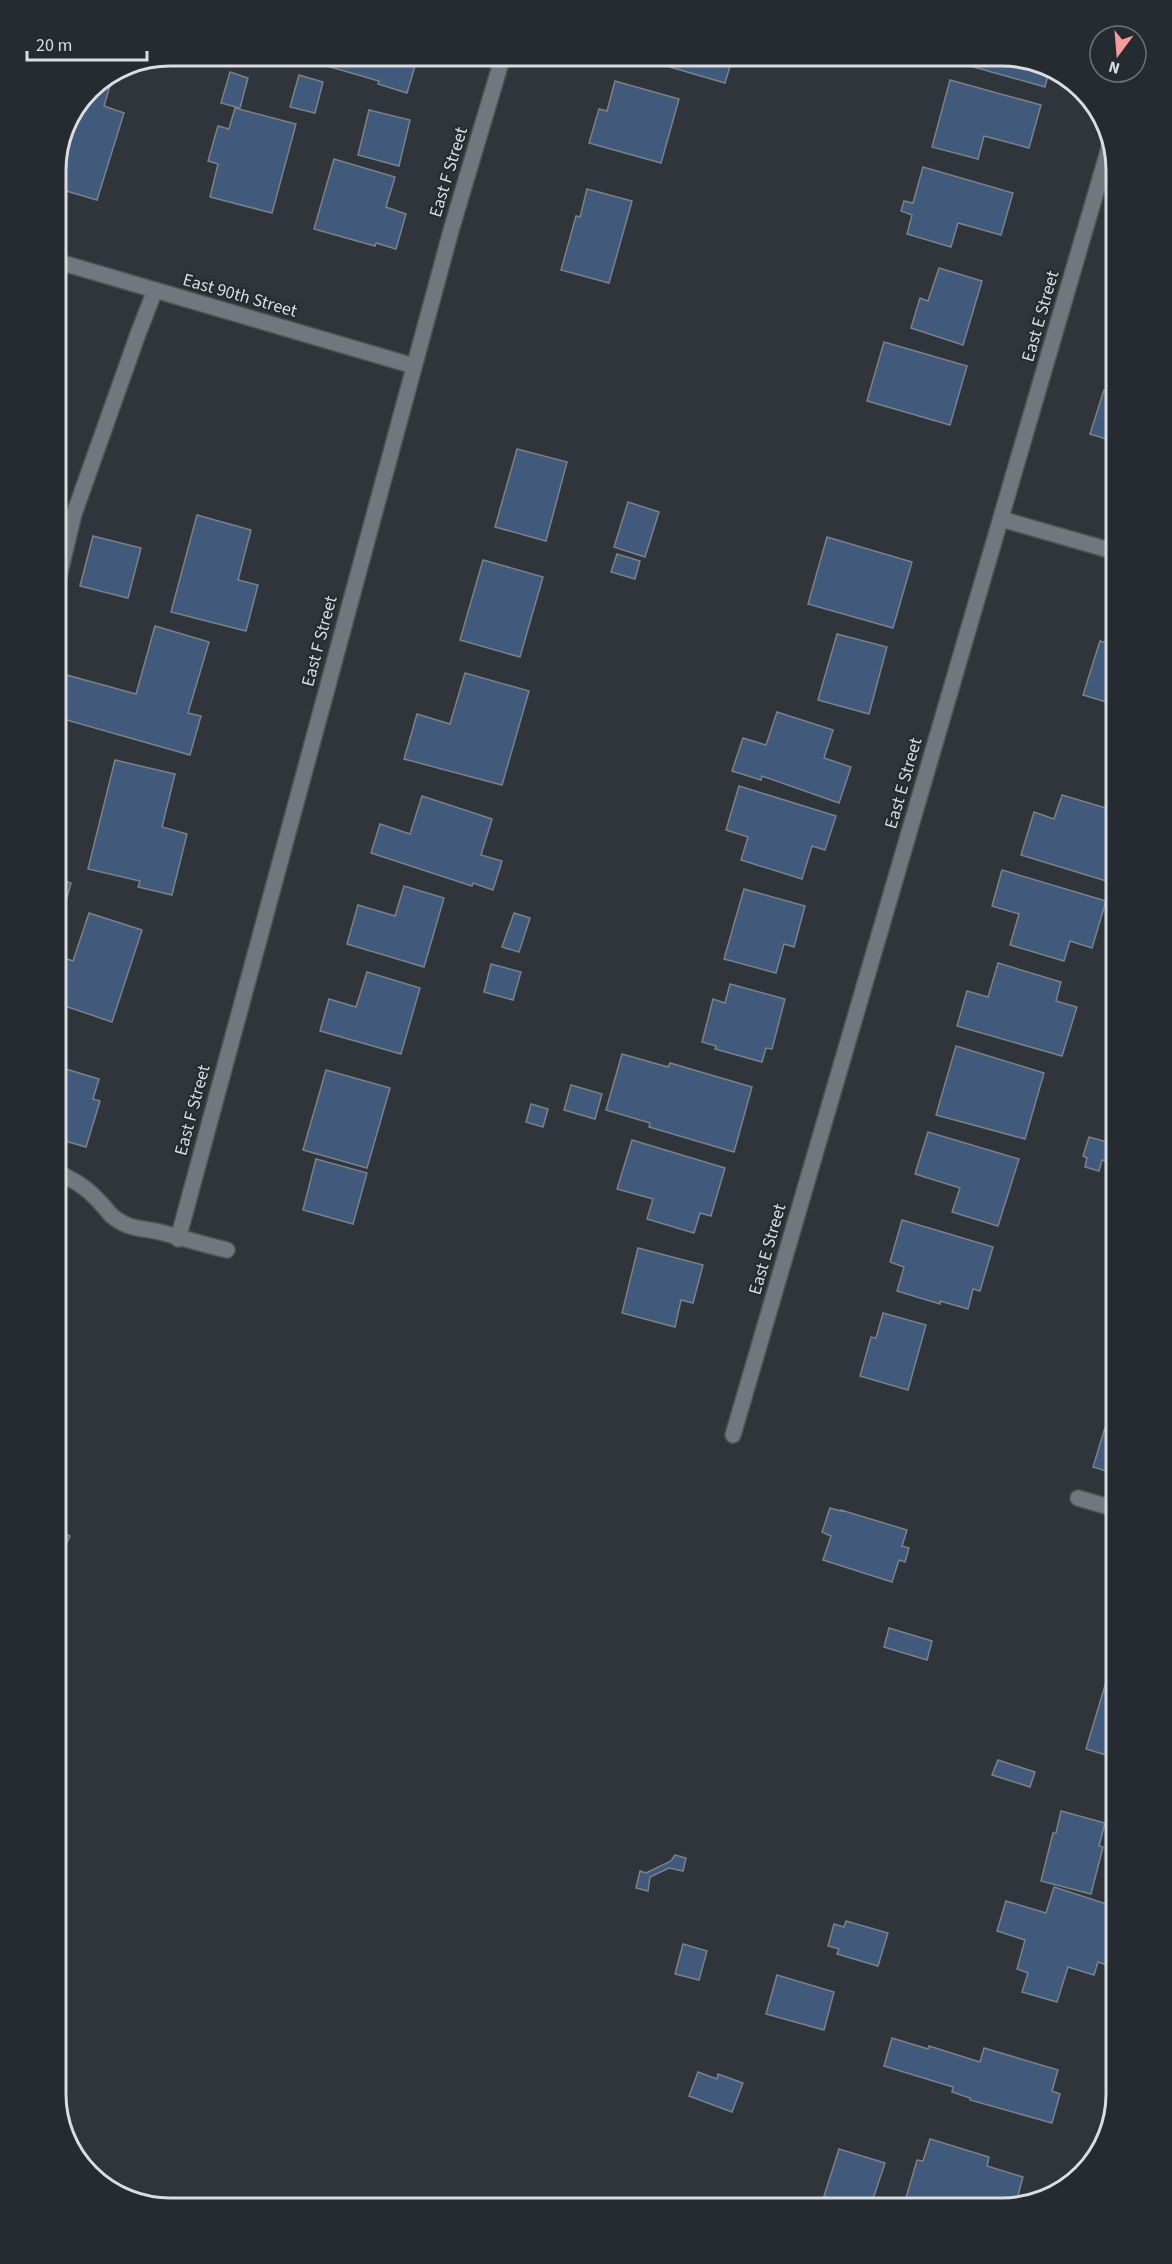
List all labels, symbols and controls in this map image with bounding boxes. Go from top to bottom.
scale bar [27,24,147,62]
north arrow [1088,24,1148,84]
text: 20 m [36,33,72,58]
text: N [1106,55,1122,79]
street label: East F Street [423,124,474,220]
street label: East 90th Street [180,267,300,324]
street label: East E Street [1016,268,1065,365]
street label: East F Street [295,593,344,689]
street label: East E Street [879,735,928,832]
street label: East F Street [168,1062,217,1158]
street label: East E Street [743,1201,792,1298]

